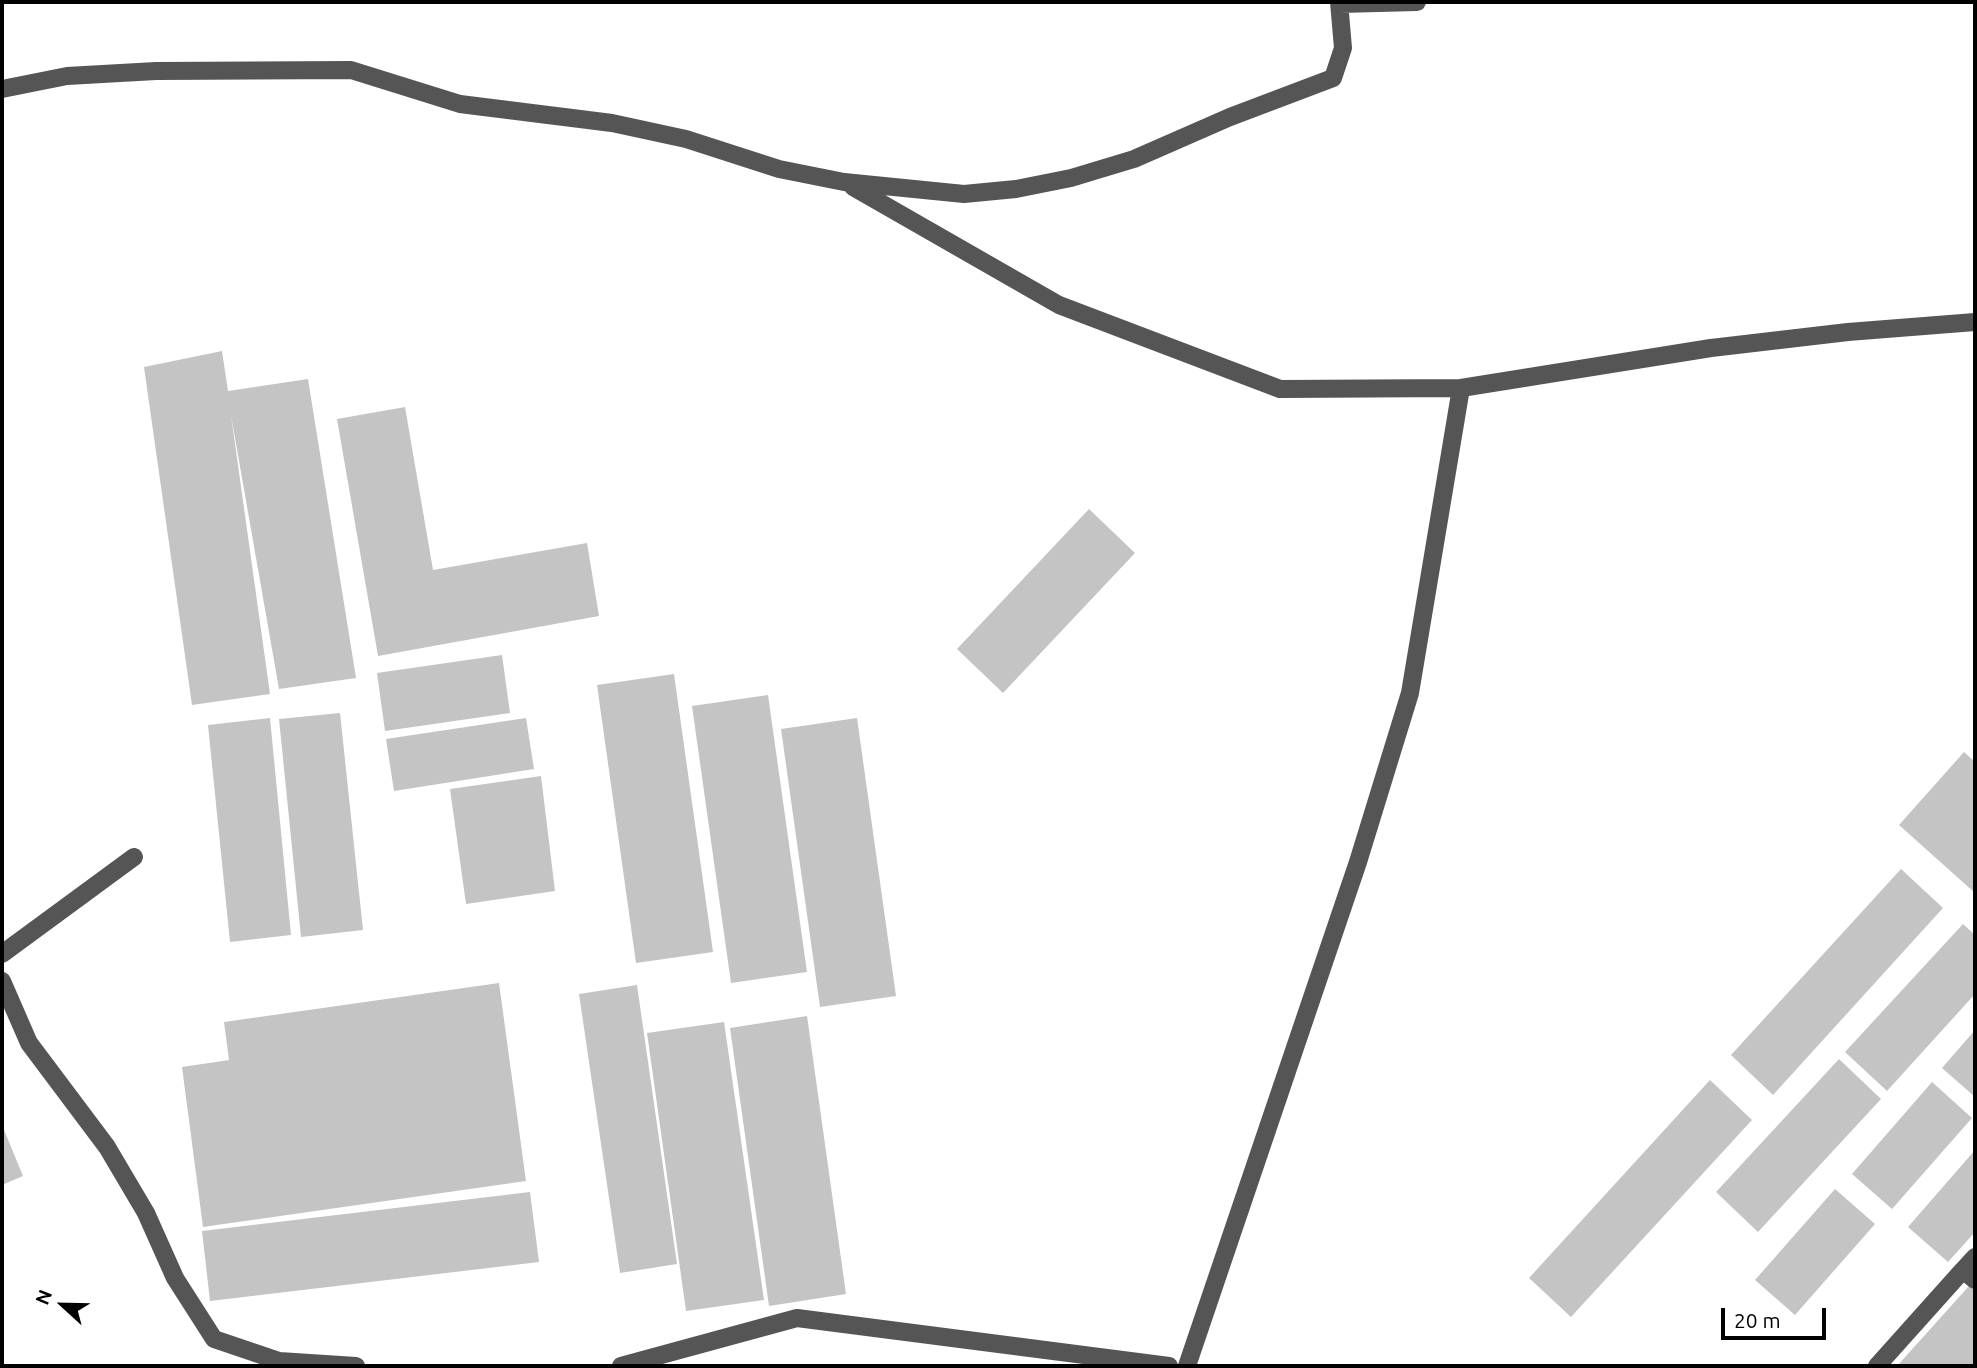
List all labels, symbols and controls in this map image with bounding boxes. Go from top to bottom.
north arrow [28,1270,98,1340]
text: N [31,1286,56,1308]
scale bar [1725,1294,1830,1338]
text: 20 m [1734,1308,1781,1332]

